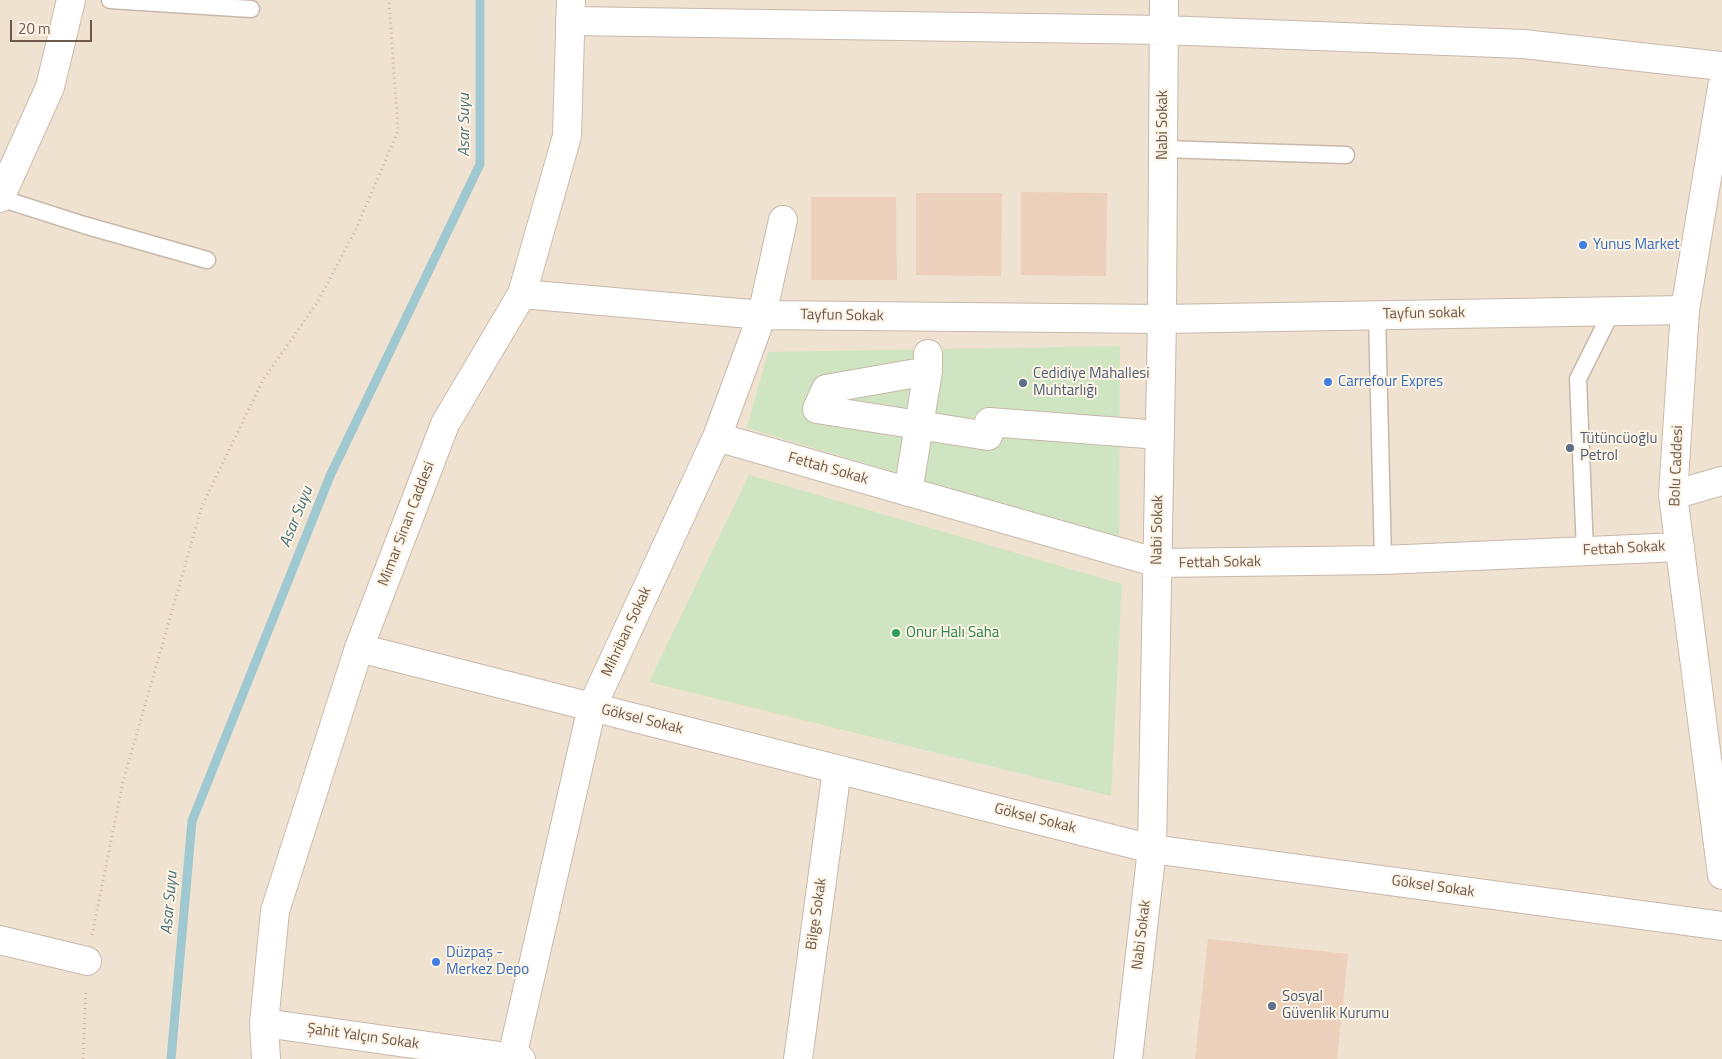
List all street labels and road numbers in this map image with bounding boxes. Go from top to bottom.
street label: Nabi Sokak [1154,90,1172,160]
street label: Tayfun sokak [1383,304,1465,324]
street label: Tayfun Sokak [800,306,884,326]
street label: Bolu Caddesi [1667,425,1687,507]
street label: Fettah Sokak [786,449,870,489]
street label: Mimar Sinan Caddesi [375,459,439,589]
street label: Nabi Sokak [1148,495,1168,565]
street label: Fettah Sokak [1582,538,1666,560]
street label: Fettah Sokak [1179,553,1261,573]
street label: Mihriban Sokak [598,584,656,680]
street label: Göksel Sokak [599,701,685,739]
street label: Göksel Sokak [992,800,1078,838]
street label: Göksel Sokak [1390,872,1476,902]
street label: Bilge Sokak [803,877,831,951]
street label: Nabi Sokak [1129,899,1155,971]
street label: Şahit Yalçın Sokak [306,1020,420,1054]

